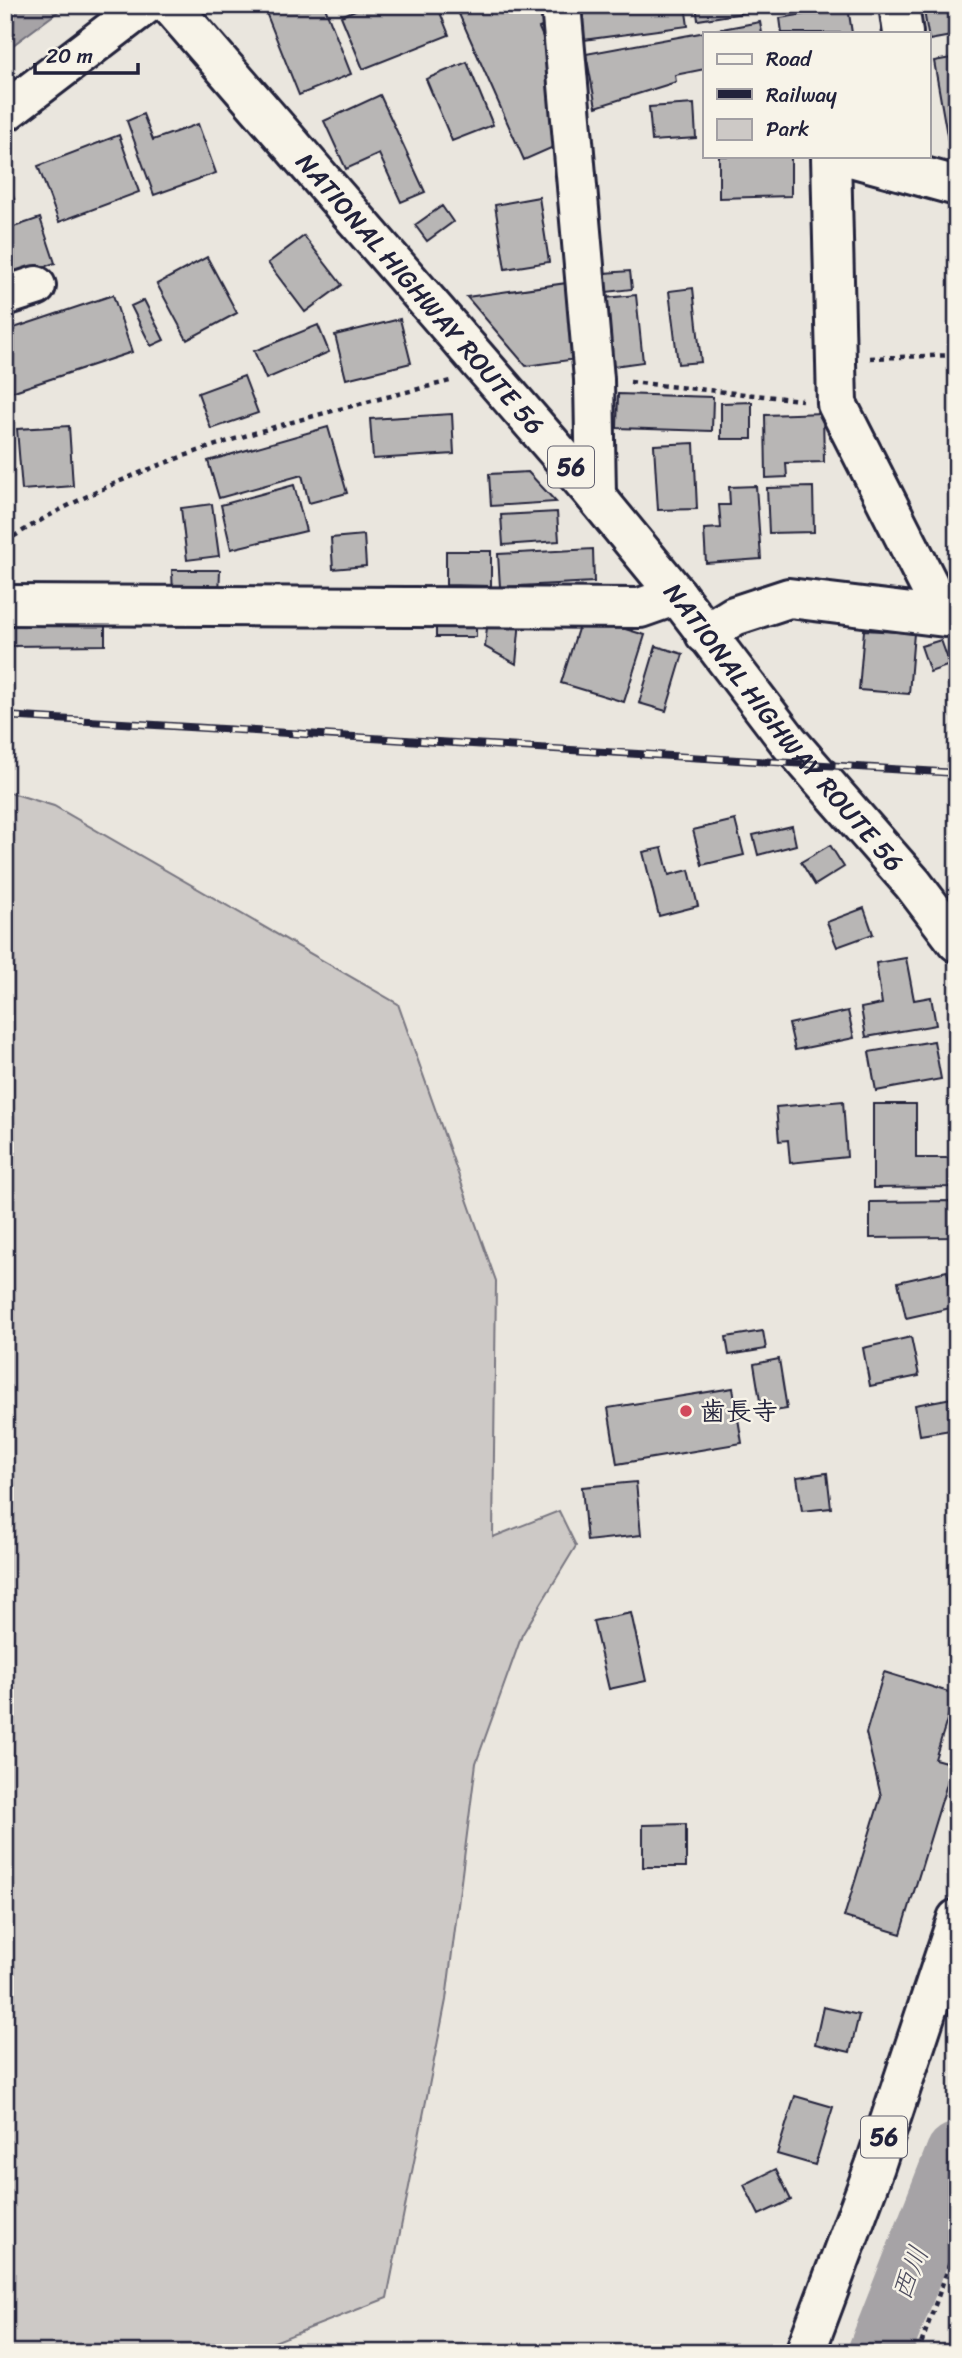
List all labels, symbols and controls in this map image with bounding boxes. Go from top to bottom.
scale bar [35,32,138,76]
legend [703,32,930,158]
text: 20 m [46,37,93,75]
text: Road [766,40,813,78]
text: Railway [766,76,837,114]
text: Park [766,110,809,148]
street label: NATIONAL HIGHWAY ROUTE 56 [284,141,557,446]
road number: 56 [548,446,594,488]
street label: NATIONAL HIGHWAY ROUTE 56 [652,572,916,883]
place label: 歯長寺 [700,1388,778,1434]
marker: 歯長寺 [678,1403,694,1419]
road number: 56 [861,2116,907,2158]
water label: 西川 [877,2238,943,2308]

